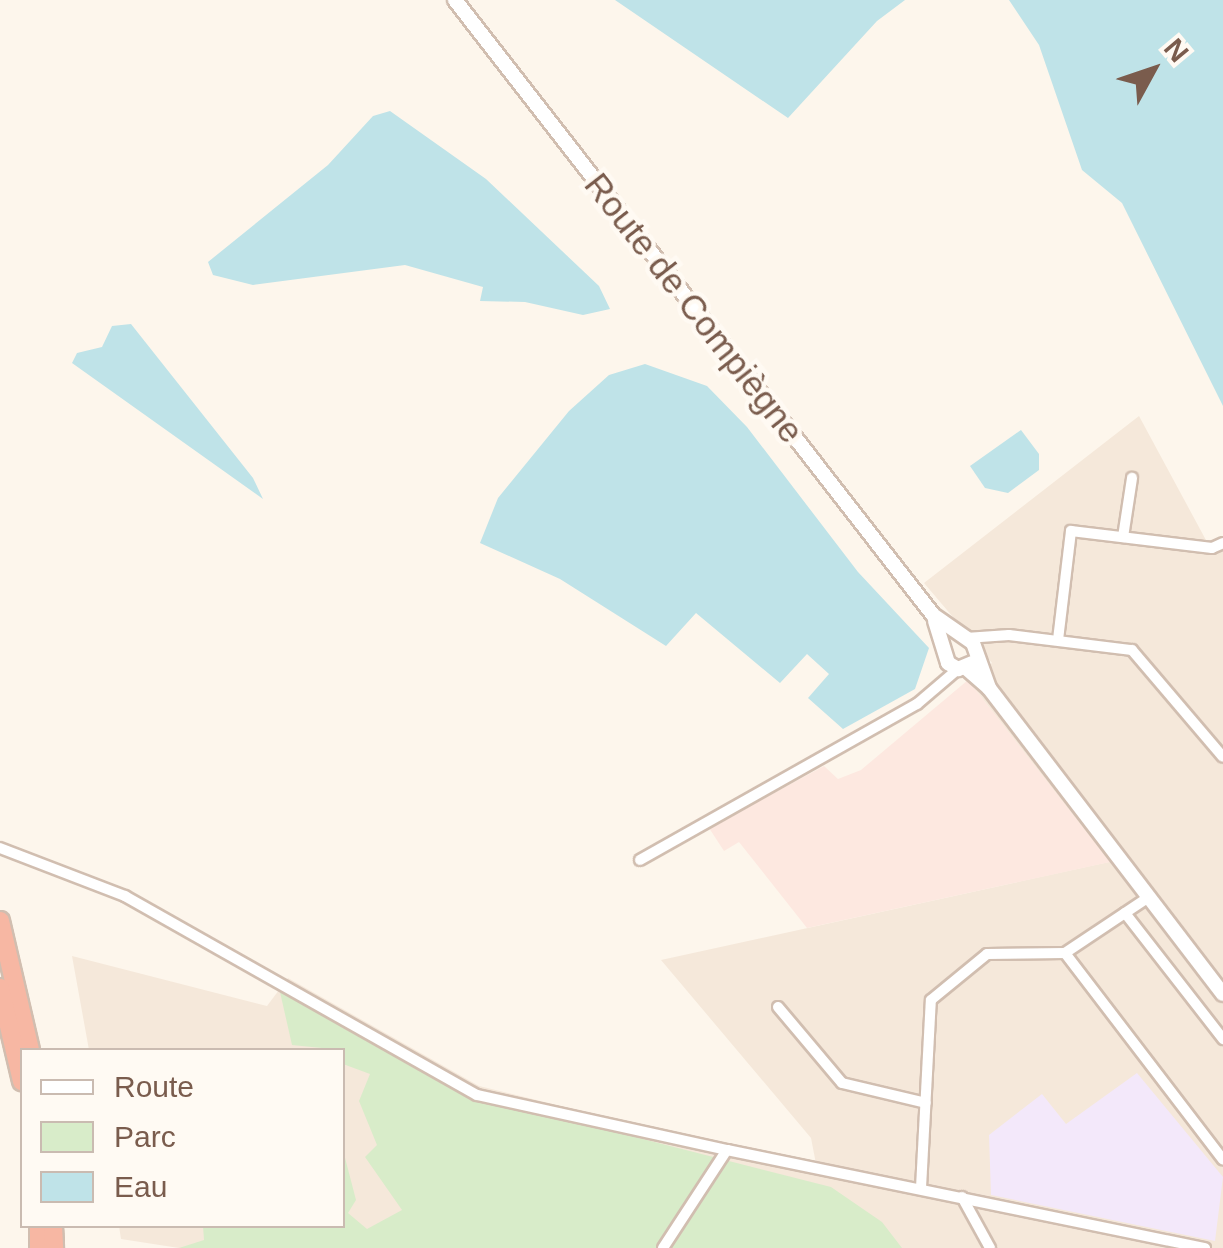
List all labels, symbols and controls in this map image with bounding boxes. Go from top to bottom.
north arrow [1103,20,1203,120]
text: N [1158,33,1195,68]
street label: Route de Compiègne [576,165,812,451]
legend [20,1048,345,1228]
text: Route [114,1070,194,1103]
text: Parc [114,1120,176,1153]
text: Eau [114,1170,167,1203]

